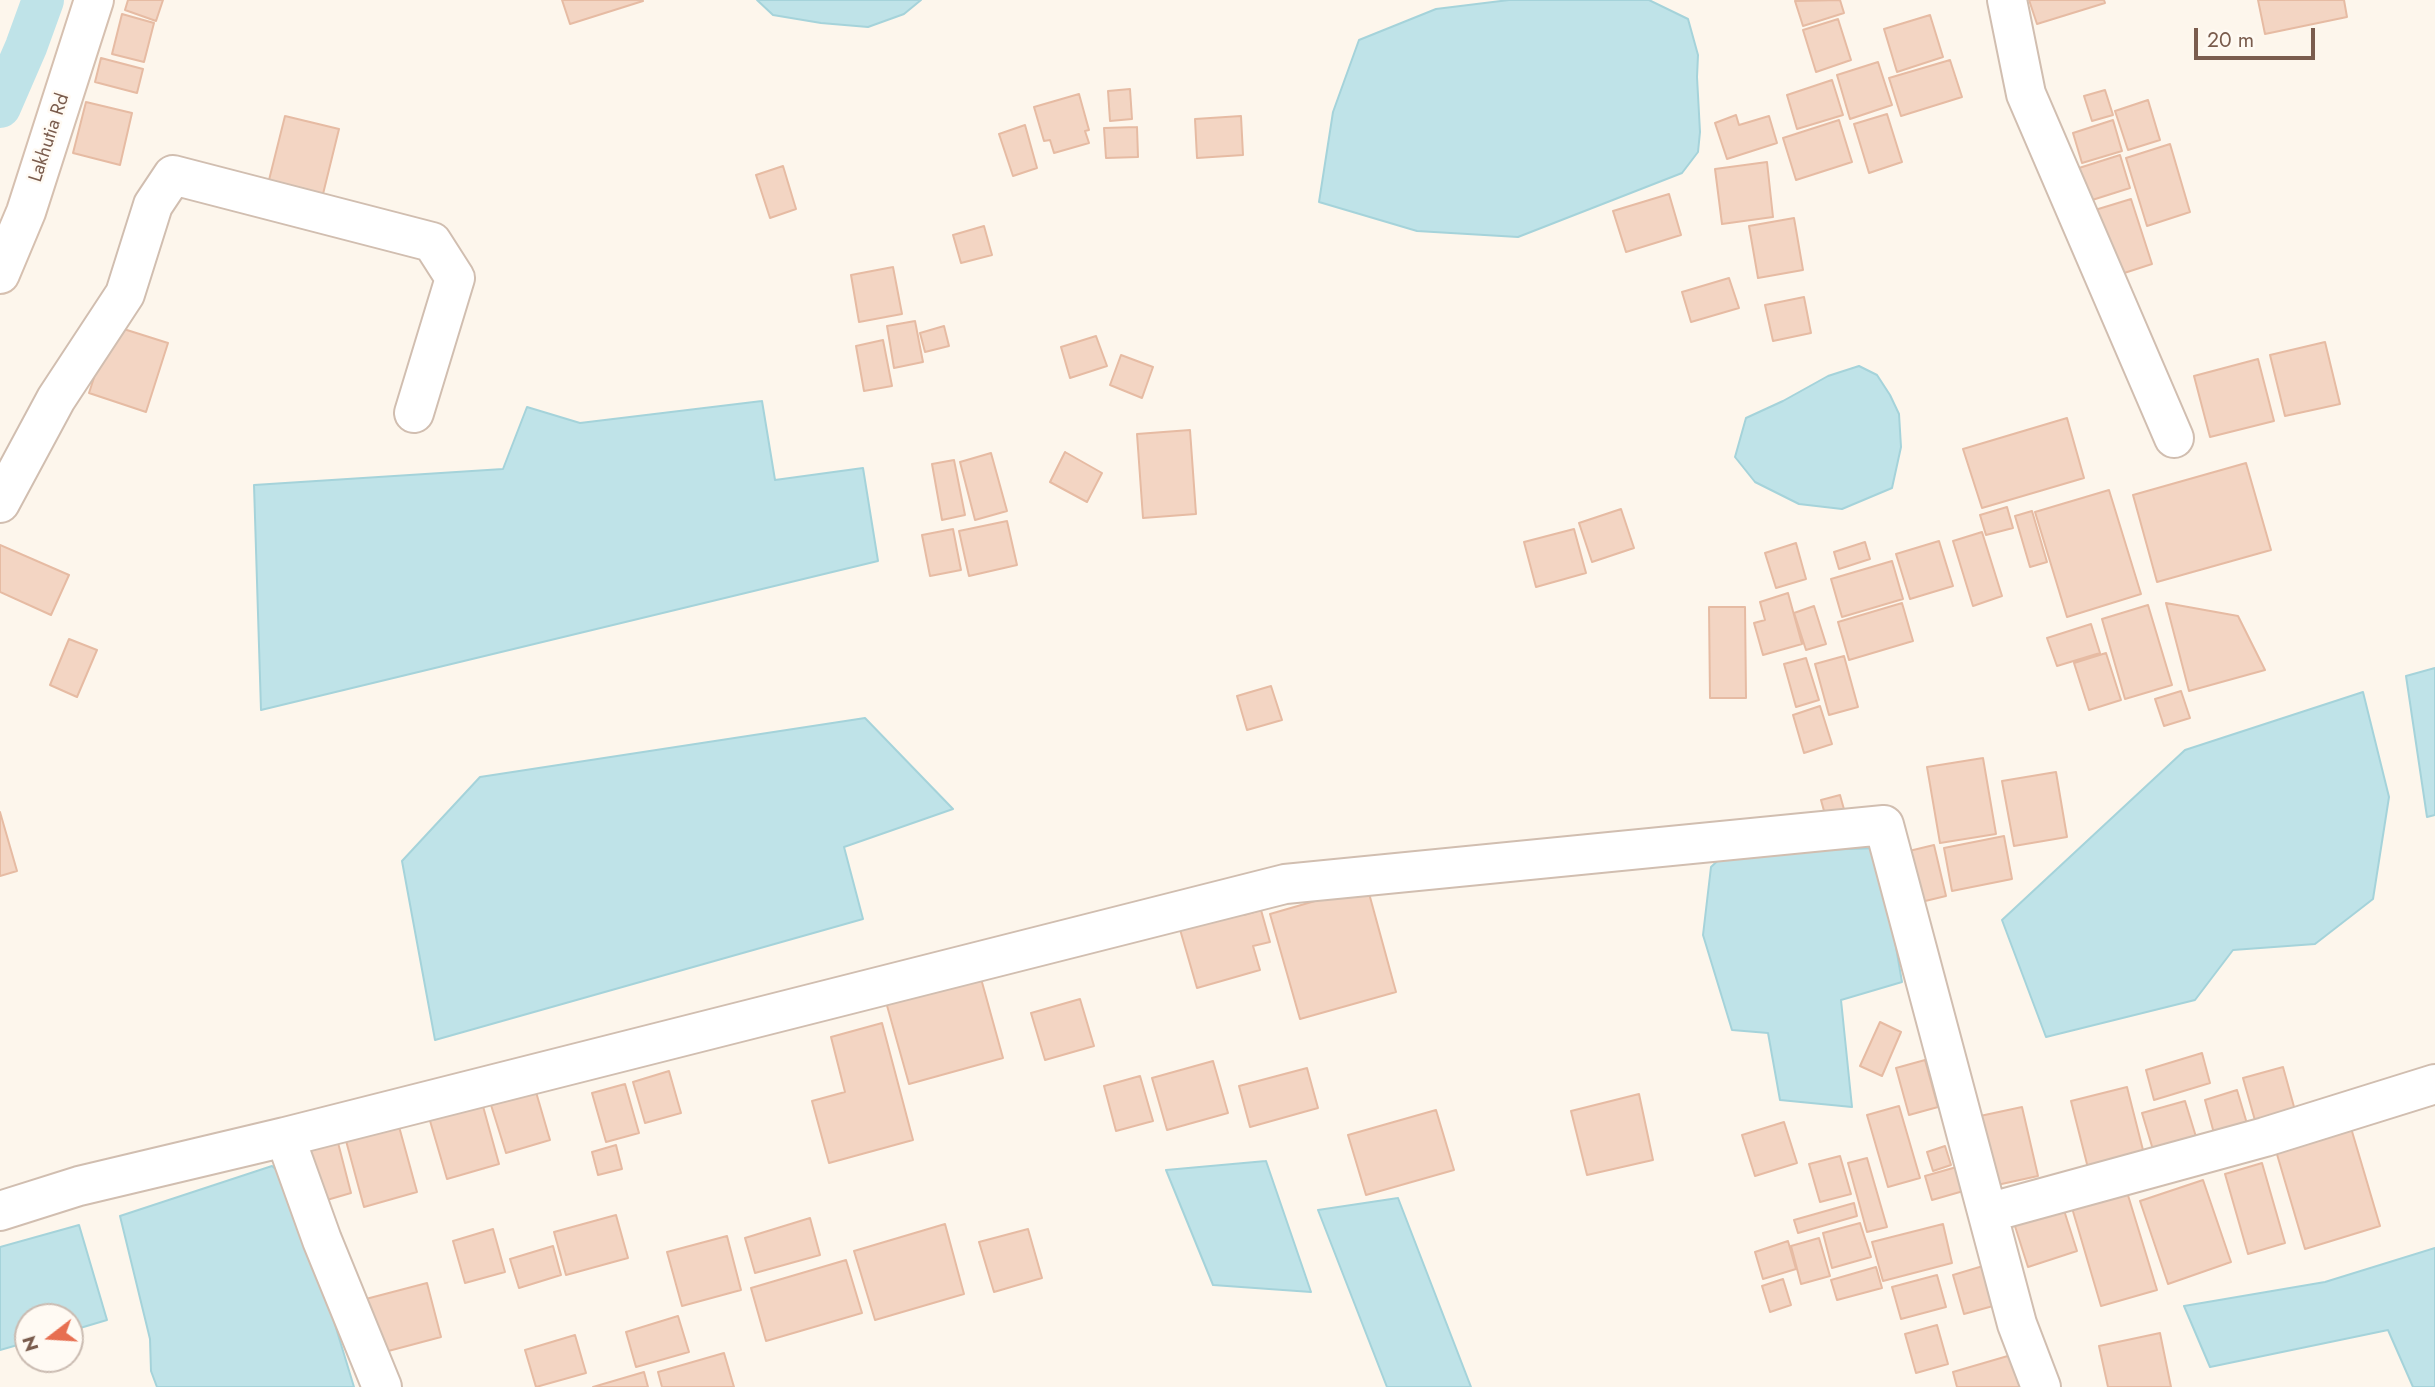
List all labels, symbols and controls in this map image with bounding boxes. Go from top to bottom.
scale bar [2197,14,2318,58]
text: 20 m [2207,25,2254,55]
street label: Lakhutia Rd [25,91,75,185]
north arrow [14,1303,84,1373]
text: N [15,1333,45,1355]

